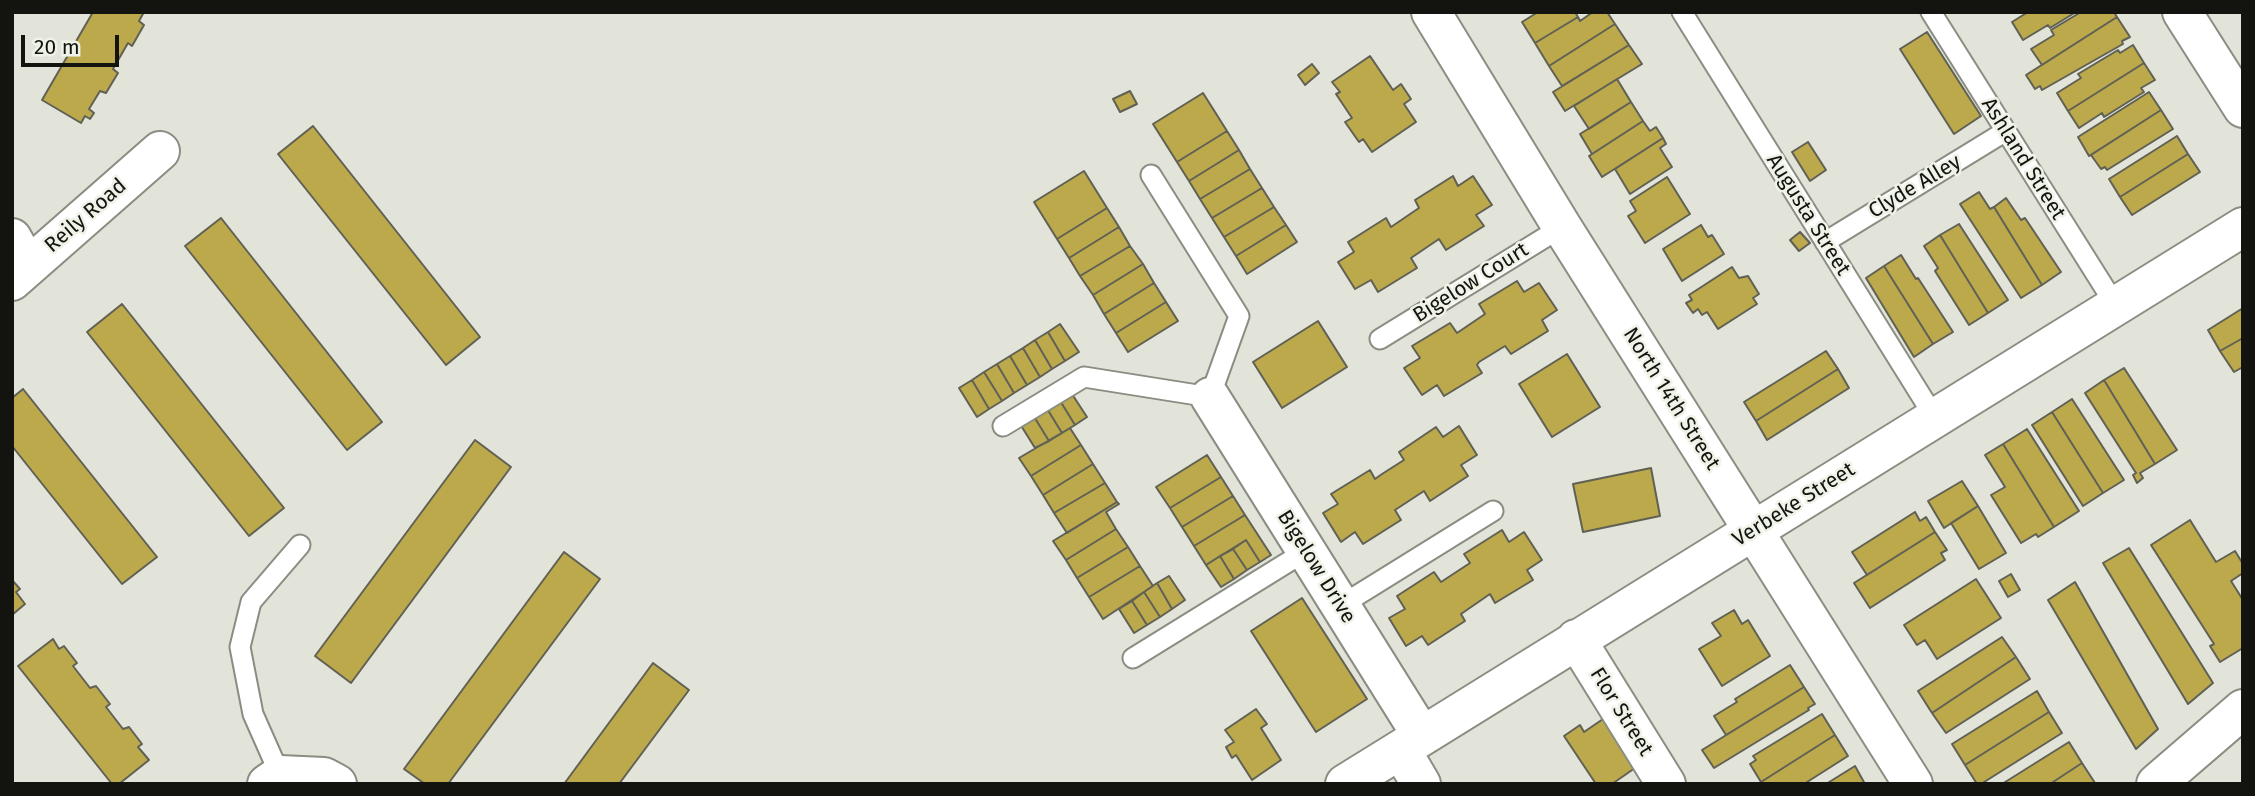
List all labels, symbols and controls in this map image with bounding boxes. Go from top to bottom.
scale bar [24,21,122,65]
text: 20 m [34,34,80,60]
street label: Ashland Street [1975,93,2071,225]
street label: Augusta Street [1761,150,1855,280]
street label: Clyde Alley [1864,150,1966,224]
street label: Reily Road [40,174,132,258]
street label: Bigelow Court [1409,238,1533,328]
street label: North 14th Street [1617,323,1725,475]
street label: Verbeke Street [1728,457,1860,553]
street label: Bigelow Drive [1271,506,1361,628]
street label: Flor Street [1584,663,1658,761]

